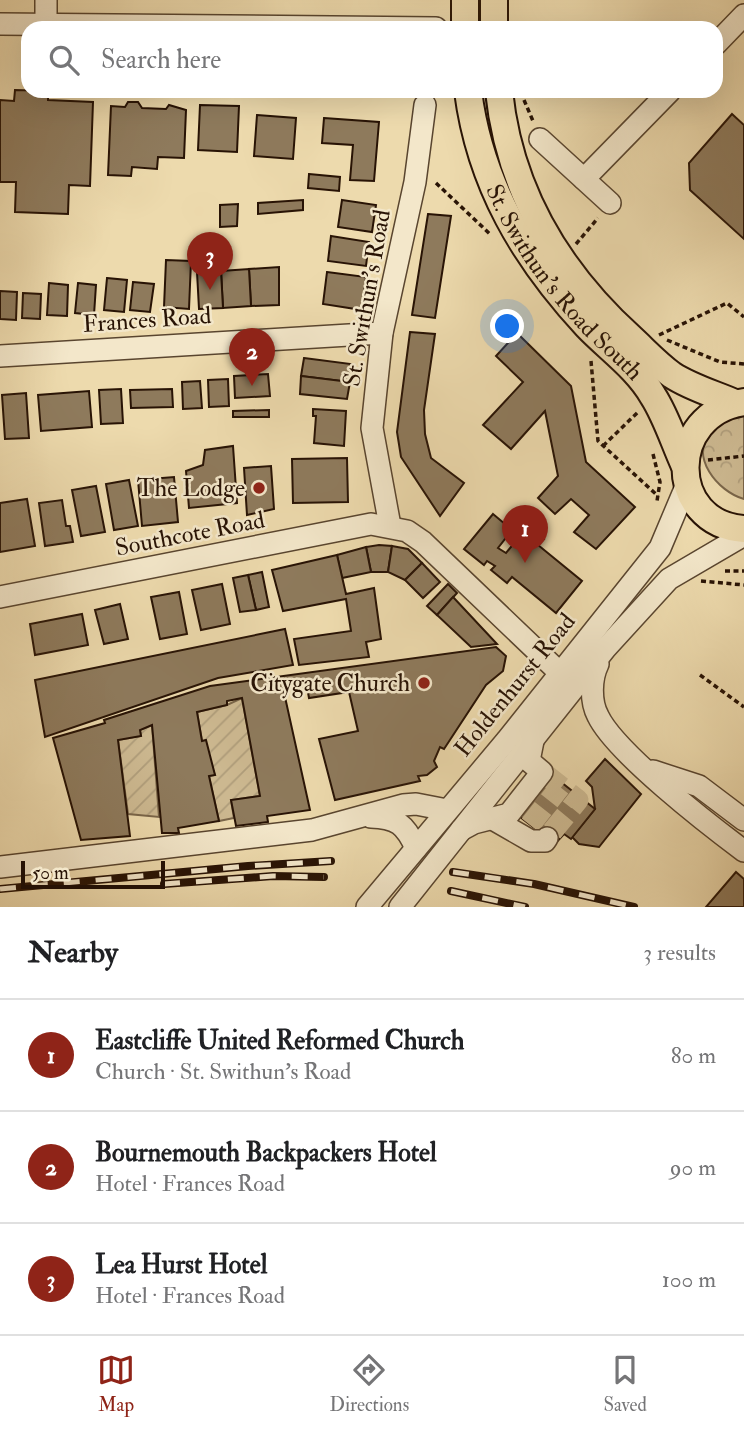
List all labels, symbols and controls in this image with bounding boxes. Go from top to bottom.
search box [21,21,723,98]
icon: search [45,41,83,79]
text: Search here [101,44,221,76]
street label: St. Swithun's Road South [479,179,651,387]
street label: St. Swithun's Road [336,207,398,389]
pin: 3 [187,232,233,290]
street label: Frances Road [82,300,212,340]
your location [490,309,524,343]
pin: 2 [229,328,275,386]
place label: The Lodge [137,473,245,504]
marker: The Lodge [251,480,267,496]
street label: Southcote Road [113,504,268,564]
pin: 1 [502,505,548,563]
street label: Holdenhurst Road [448,607,583,763]
place label: Citygate Church [250,668,410,699]
marker: Citygate Church [416,675,432,691]
scale bar [21,858,164,890]
text: 50 m [32,861,69,885]
text: Nearby [28,934,118,971]
text: 3 results [643,938,716,967]
text: Eastcliffe United Reformed Church [95,1025,464,1057]
text: 1 [47,1041,55,1070]
text: 80 m [671,1041,716,1070]
text: Church · St. Swithun's Road [95,1057,351,1086]
text: Bournemouth Backpackers Hotel [95,1137,437,1169]
text: 2 [45,1153,57,1182]
text: 90 m [670,1153,716,1182]
text: Hotel · Frances Road [95,1169,285,1198]
text: Lea Hurst Hotel [95,1249,267,1281]
text: 3 [47,1265,55,1294]
text: 100 m [662,1265,716,1294]
text: Hotel · Frances Road [95,1281,285,1310]
tab: Map [97,1351,135,1417]
tab: Directions [329,1351,409,1417]
tab: Saved [603,1351,647,1417]

